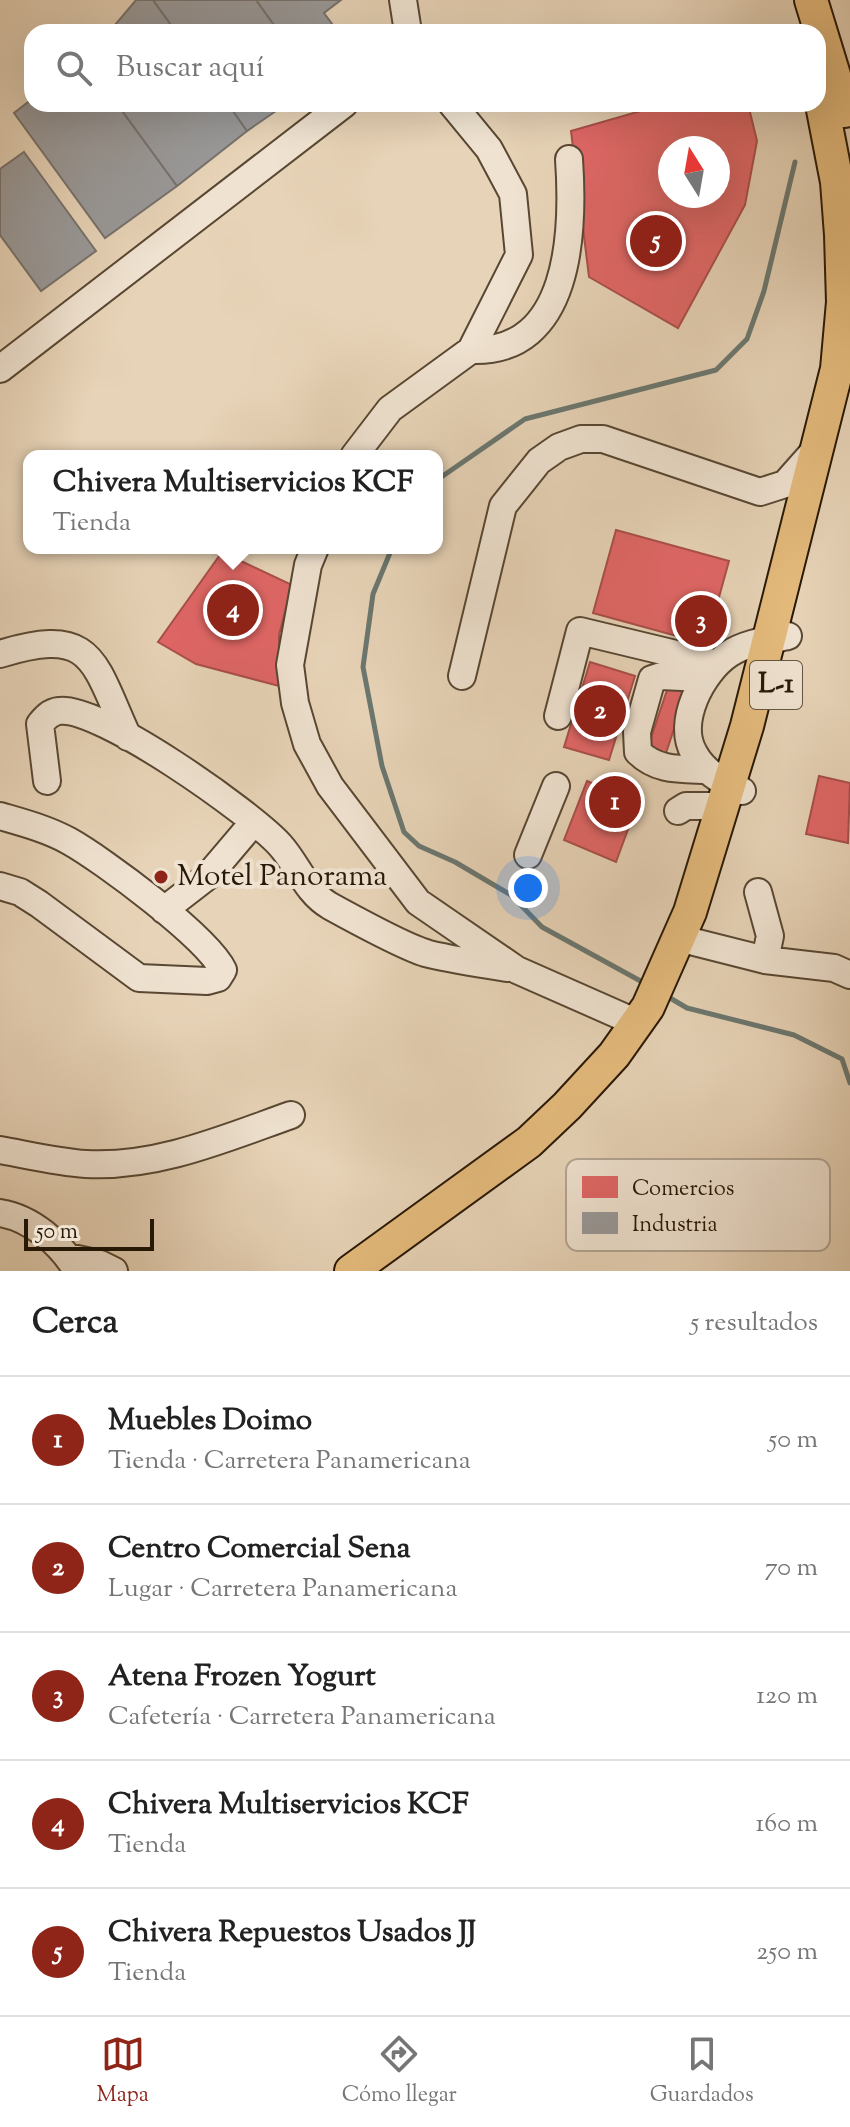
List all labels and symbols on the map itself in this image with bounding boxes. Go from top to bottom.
north arrow [658,136,730,208]
pin: 5 [630,211,682,271]
pin: 4 [207,580,259,640]
pin: 3 [675,591,727,651]
road number: L-1 [750,661,802,709]
pin: 2 [574,681,626,741]
pin: 1 [589,772,641,832]
place label: Motel Panorama [177,856,387,899]
marker: Motel Panorama [152,868,170,886]
your location [508,868,548,908]
legend [566,1159,830,1251]
text: Comercios [632,1174,734,1206]
text: Industria [632,1210,718,1242]
scale bar [24,1215,154,1251]

